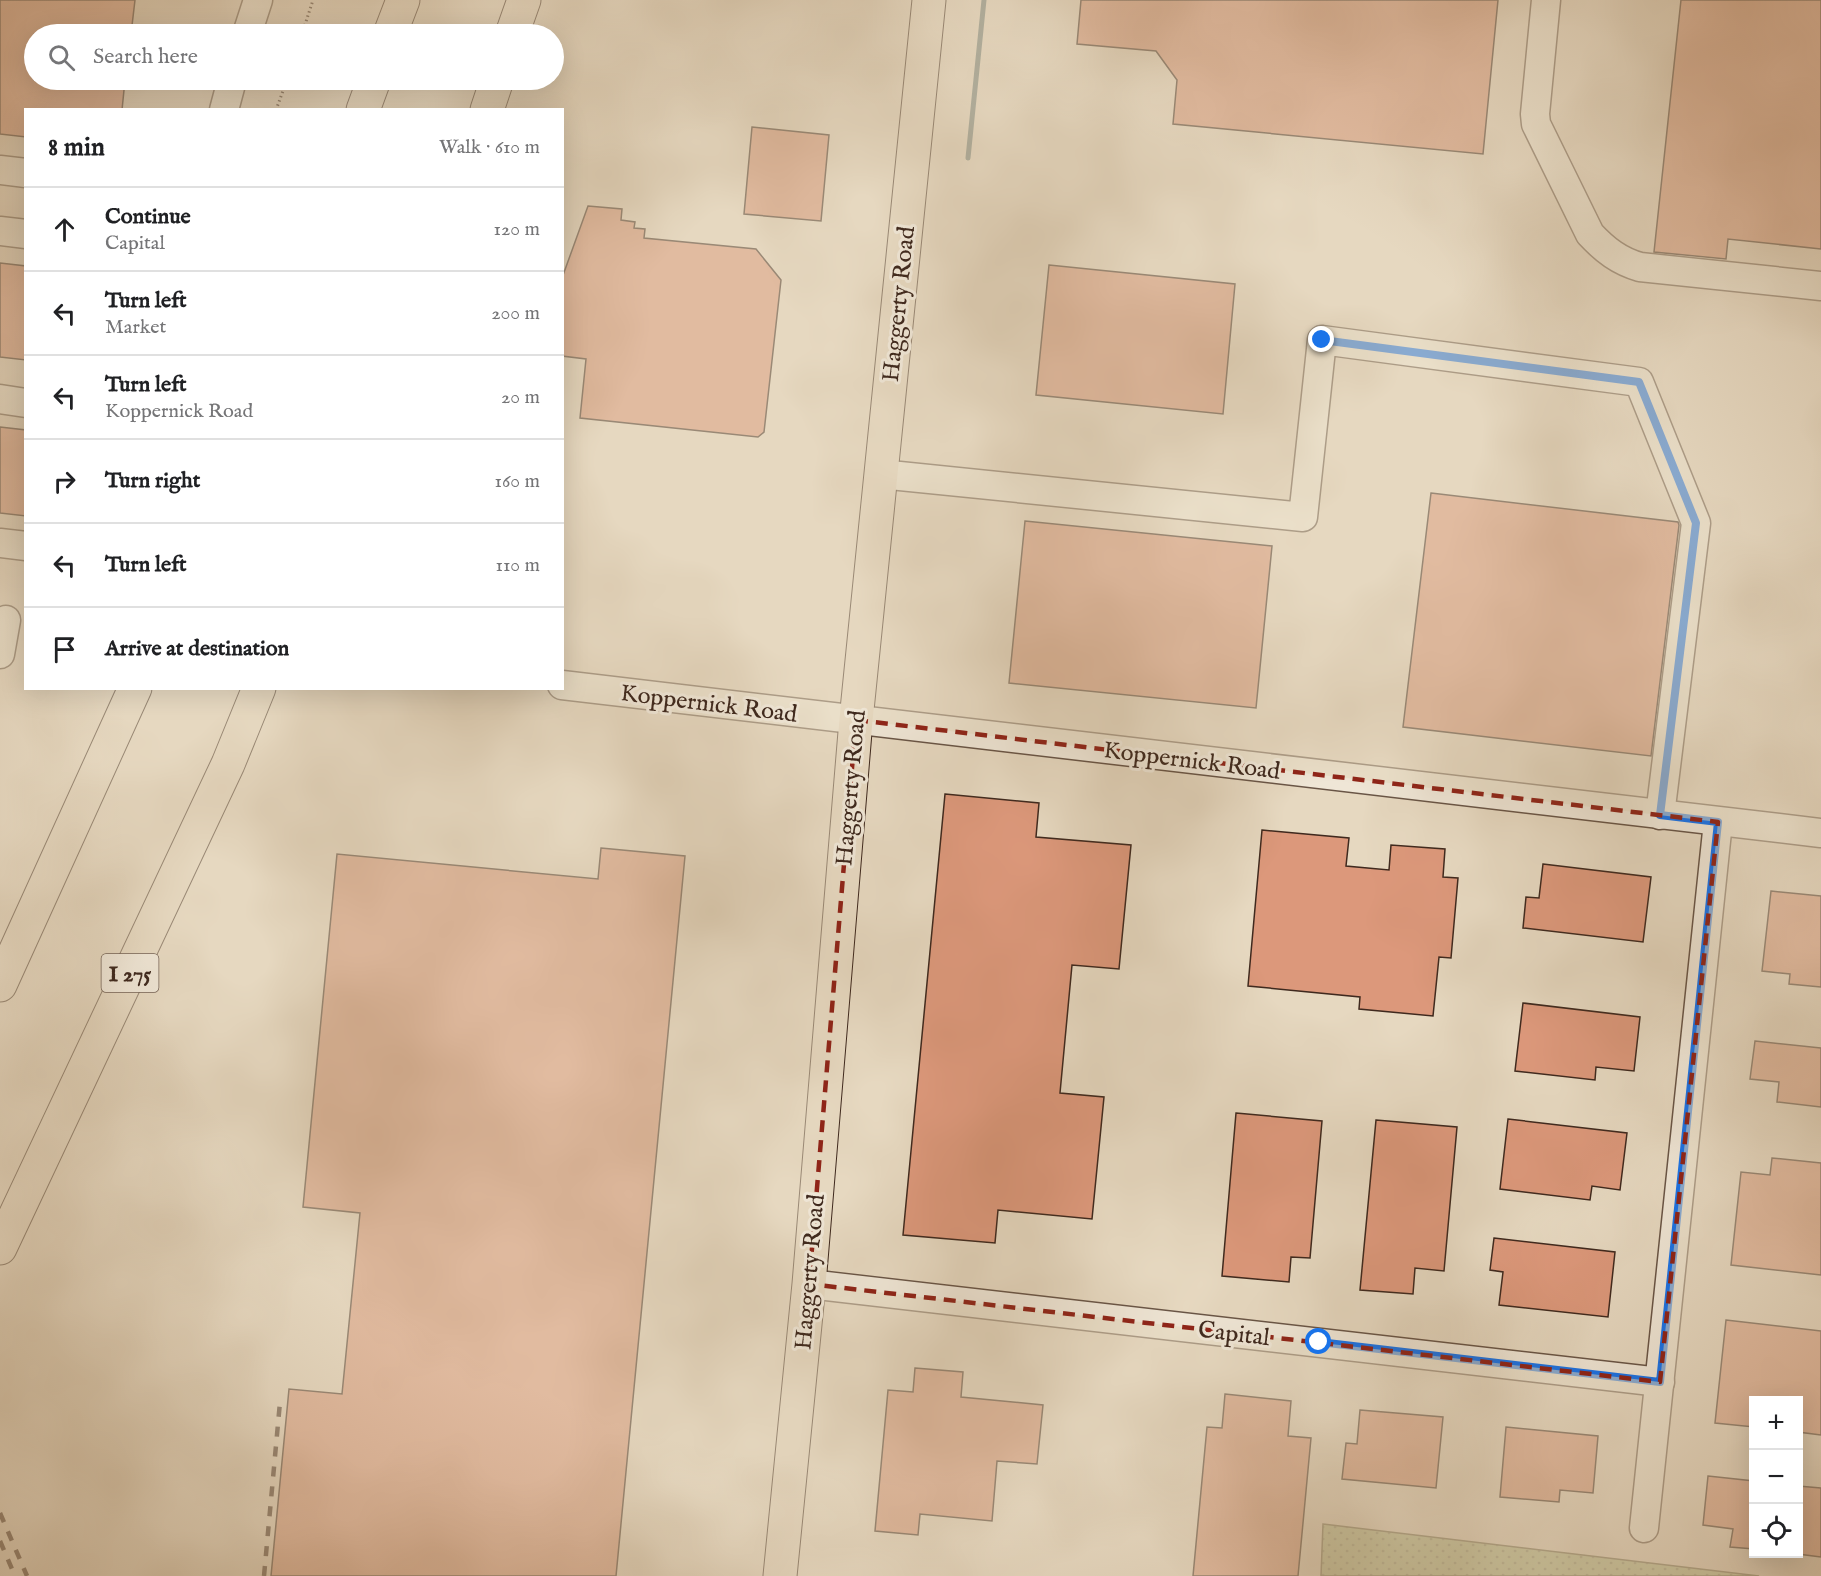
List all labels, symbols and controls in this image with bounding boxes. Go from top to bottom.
search box [24,24,564,90]
icon: search [45,41,78,74]
text: Search here [93,43,198,71]
text: 8 min [48,131,105,164]
text: Walk · 610 m [439,135,540,160]
text: Continue [105,203,191,231]
icon: ahead [48,213,81,246]
text: 120 m [494,217,540,242]
street label: Haggerty Road [876,225,923,384]
text: Capital [105,231,165,256]
text: Turn left [105,287,187,315]
icon: left [48,297,81,330]
text: 200 m [491,301,540,326]
text: Market [105,315,166,340]
route end [1308,326,1334,352]
text: Turn left [105,371,187,399]
icon: left [48,381,81,414]
text: 20 m [501,385,540,410]
text: Koppernick Road [105,399,253,424]
icon: right [48,465,81,498]
text: Turn right [105,467,200,495]
text: 160 m [494,469,540,494]
icon: left [48,549,81,582]
text: Turn left [105,551,187,579]
text: 110 m [496,553,540,578]
icon: arrive [48,633,81,666]
text: Arrive at destination [105,635,289,663]
street label: Koppernick Road [619,678,799,731]
street label: Haggerty Road [829,709,874,867]
street label: Koppernick Road [1102,735,1282,788]
road number: I 275 [102,954,158,992]
street label: Haggerty Road [788,1193,833,1351]
street label: Capital [1196,1315,1272,1354]
route start [1305,1328,1331,1354]
map controls [1749,1396,1803,1558]
button: + [1749,1396,1803,1450]
button: − [1749,1450,1803,1504]
button: locate [1749,1504,1803,1558]

